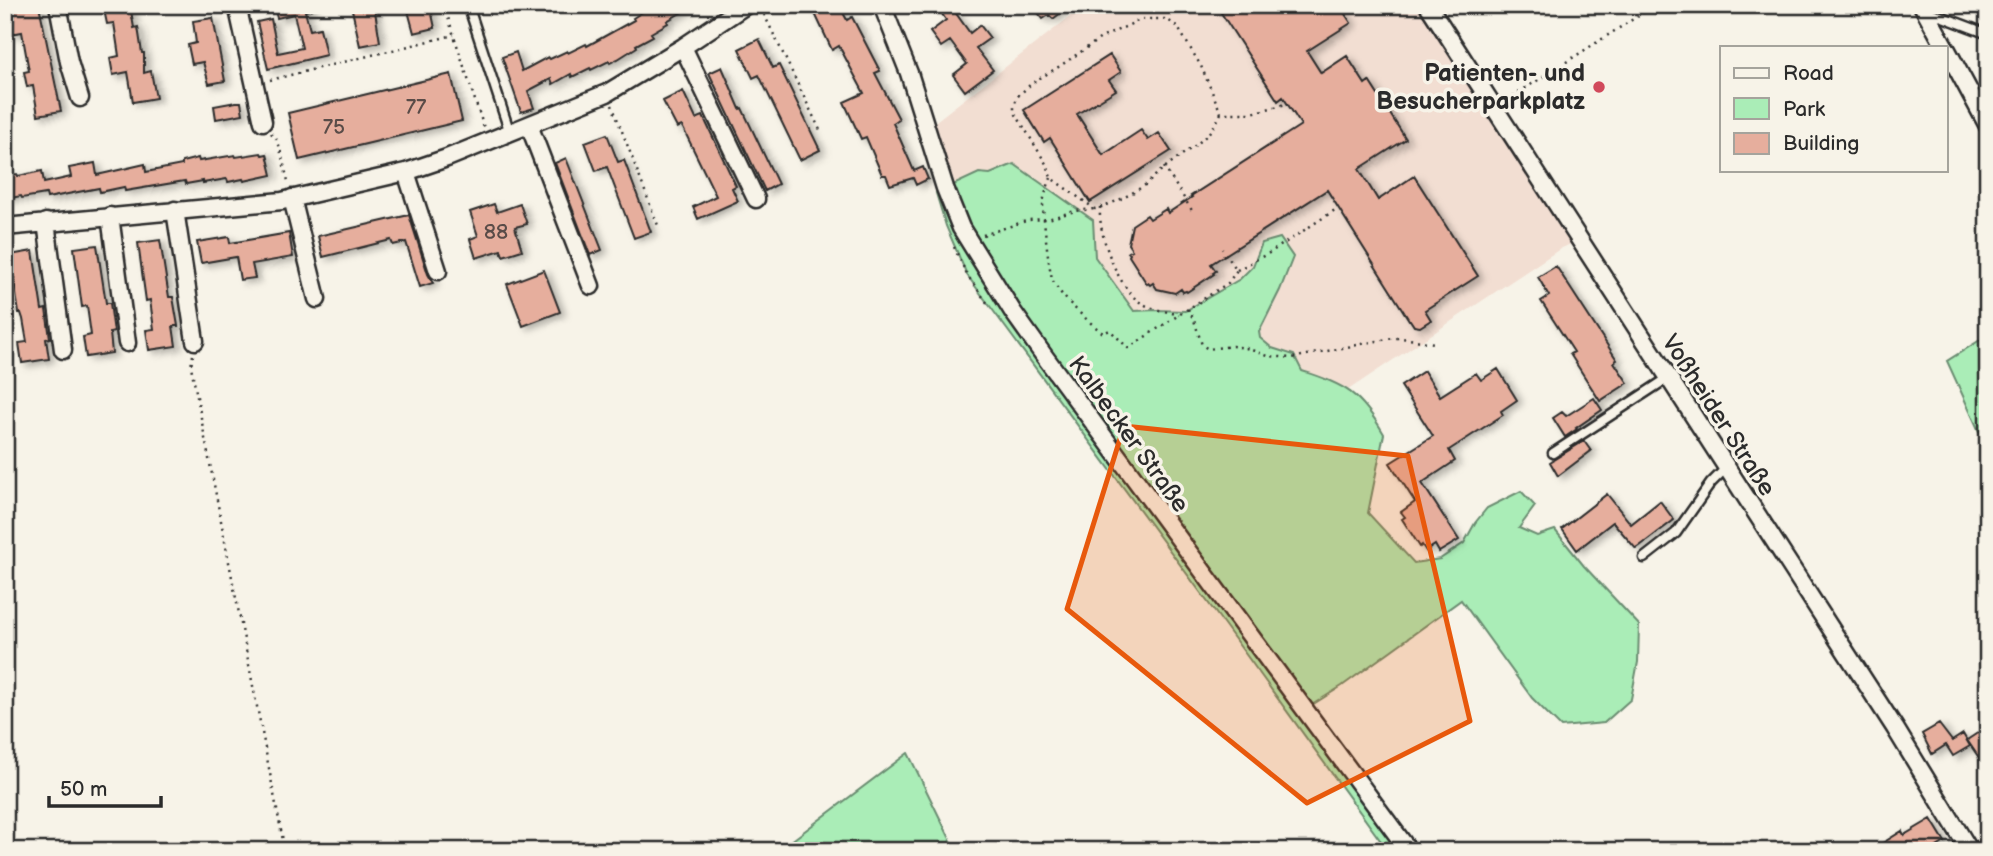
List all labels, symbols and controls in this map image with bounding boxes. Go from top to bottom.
legend [1720,46,1948,172]
place label: Patienten- und Besucherparkplatz [1376,59,1585,116]
text: Road [1783,61,1834,86]
marker: Patienten- und Besucherparkplatz [1591,79,1607,95]
house number: 77 [406,95,427,120]
text: Park [1783,97,1826,122]
house number: 75 [323,115,345,140]
text: Building [1783,131,1859,156]
house number: 88 [484,220,508,245]
street label: Voßheider Straße [1655,329,1782,502]
street label: Kalbecker Straße [1062,350,1195,518]
scale bar [49,765,161,809]
text: 50 m [60,777,107,802]

